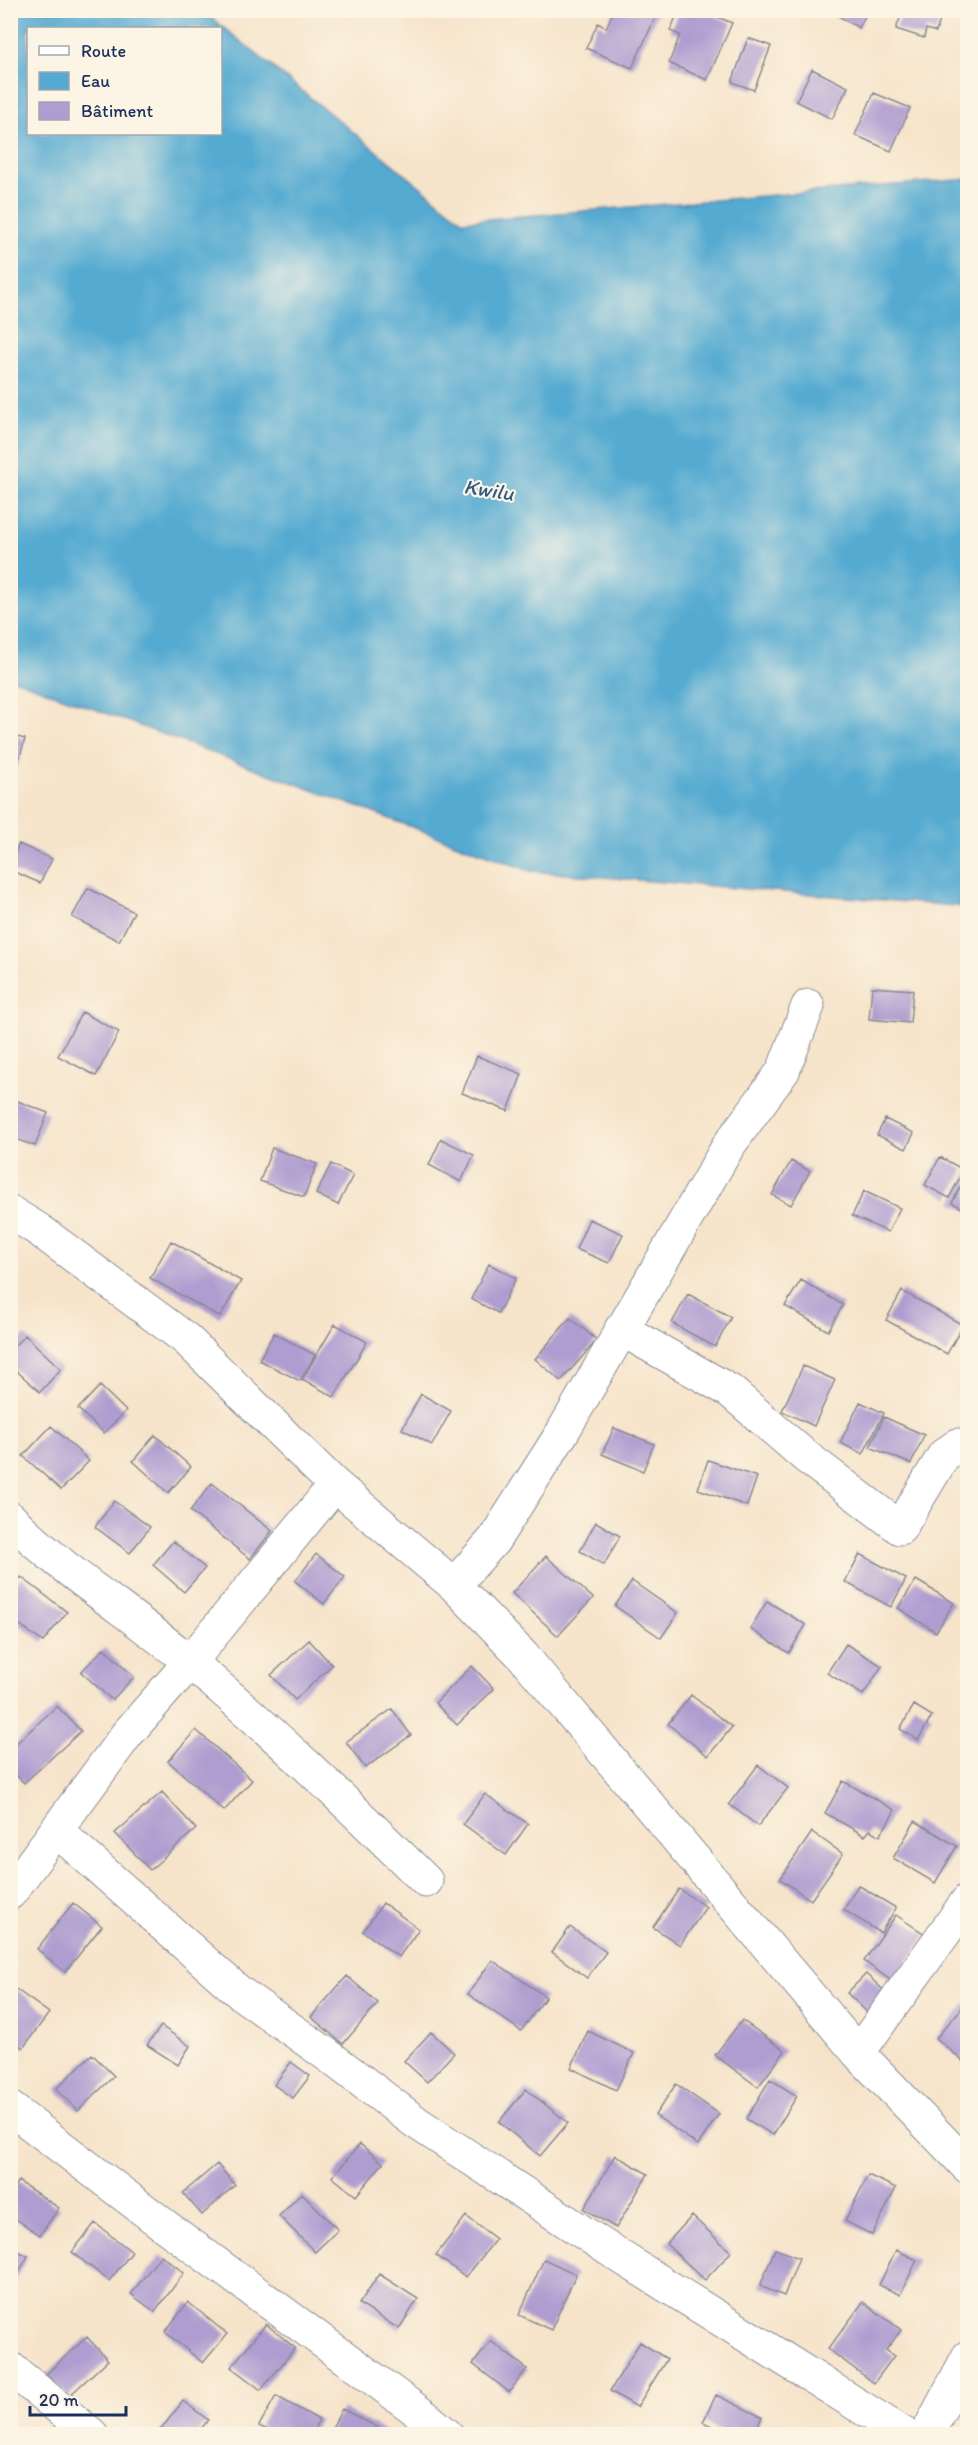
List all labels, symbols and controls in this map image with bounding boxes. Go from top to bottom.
legend [27,27,222,135]
text: Route [81,40,126,62]
text: Eau [81,70,110,92]
text: Bâtiment [81,100,154,122]
water label: Kwilu [462,473,516,506]
scale bar [30,2379,126,2417]
text: 20 m [39,2389,79,2411]

